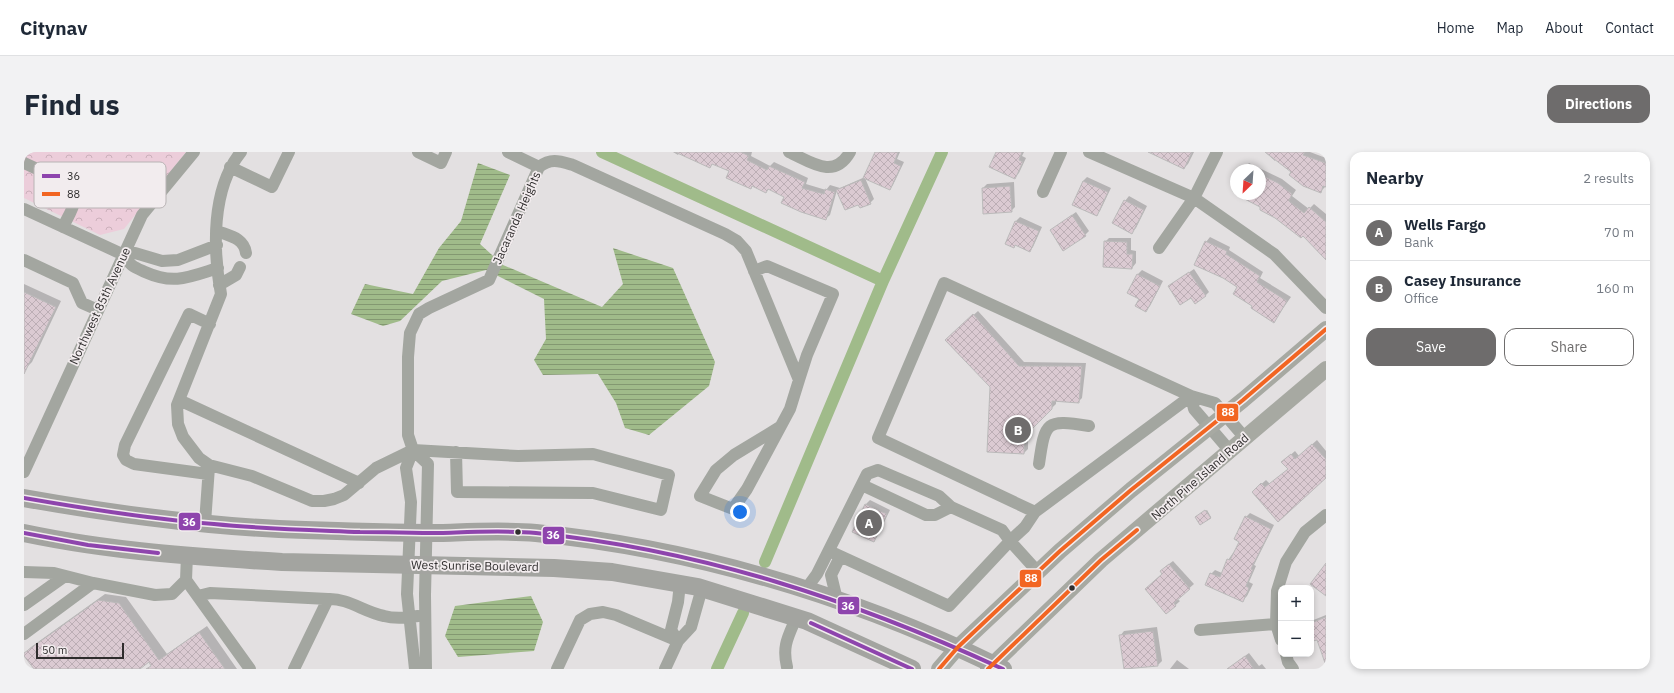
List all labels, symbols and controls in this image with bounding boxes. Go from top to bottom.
text: Citynav [20,16,87,40]
text: Home [1437,19,1474,37]
text: Map [1496,19,1523,37]
text: About [1545,19,1583,37]
text: Contact [1605,19,1654,37]
button: Directions [1547,85,1650,123]
text: Find us [24,86,120,123]
legend [34,162,166,208]
north arrow [1230,164,1266,200]
text: Nearby [1366,167,1424,189]
text: 36 [67,169,80,183]
street label: Jacaranda Heights [489,169,544,267]
text: 2 results [1583,170,1634,187]
text: 88 [67,187,80,201]
text: Wells Fargo [1404,215,1486,234]
text: A [1375,224,1383,241]
text: 70 m [1604,224,1634,241]
text: Bank [1404,234,1434,251]
street label: Northwest 85th Avenue [66,244,133,367]
text: Casey Insurance [1404,271,1521,290]
text: B [1375,280,1383,297]
text: 160 m [1596,280,1634,297]
text: Office [1404,290,1438,307]
button: Save [1366,328,1496,366]
button: Share [1504,328,1634,366]
line badge: 88 [1216,403,1239,422]
text: 88 [1221,405,1235,419]
pin: B [1005,415,1031,445]
street label: North Pine Island Road [1148,430,1252,523]
your location [730,502,750,522]
pin: A [856,508,882,538]
line badge: 36 [178,512,201,531]
text: 36 [182,515,196,529]
line badge: 36 [542,526,565,545]
unlabelled marker [513,527,523,537]
text: 36 [546,528,560,542]
street label: West Sunrise Boulevard [411,557,539,574]
line badge: 88 [1019,569,1042,588]
text: 88 [1024,571,1038,585]
unlabelled marker [1067,583,1077,593]
map controls [1278,585,1314,657]
button: + [1278,585,1314,621]
line badge: 36 [837,596,860,615]
text: 36 [841,599,855,613]
button: − [1278,621,1314,657]
scale bar [36,641,124,660]
text: 50 m [42,643,67,657]

